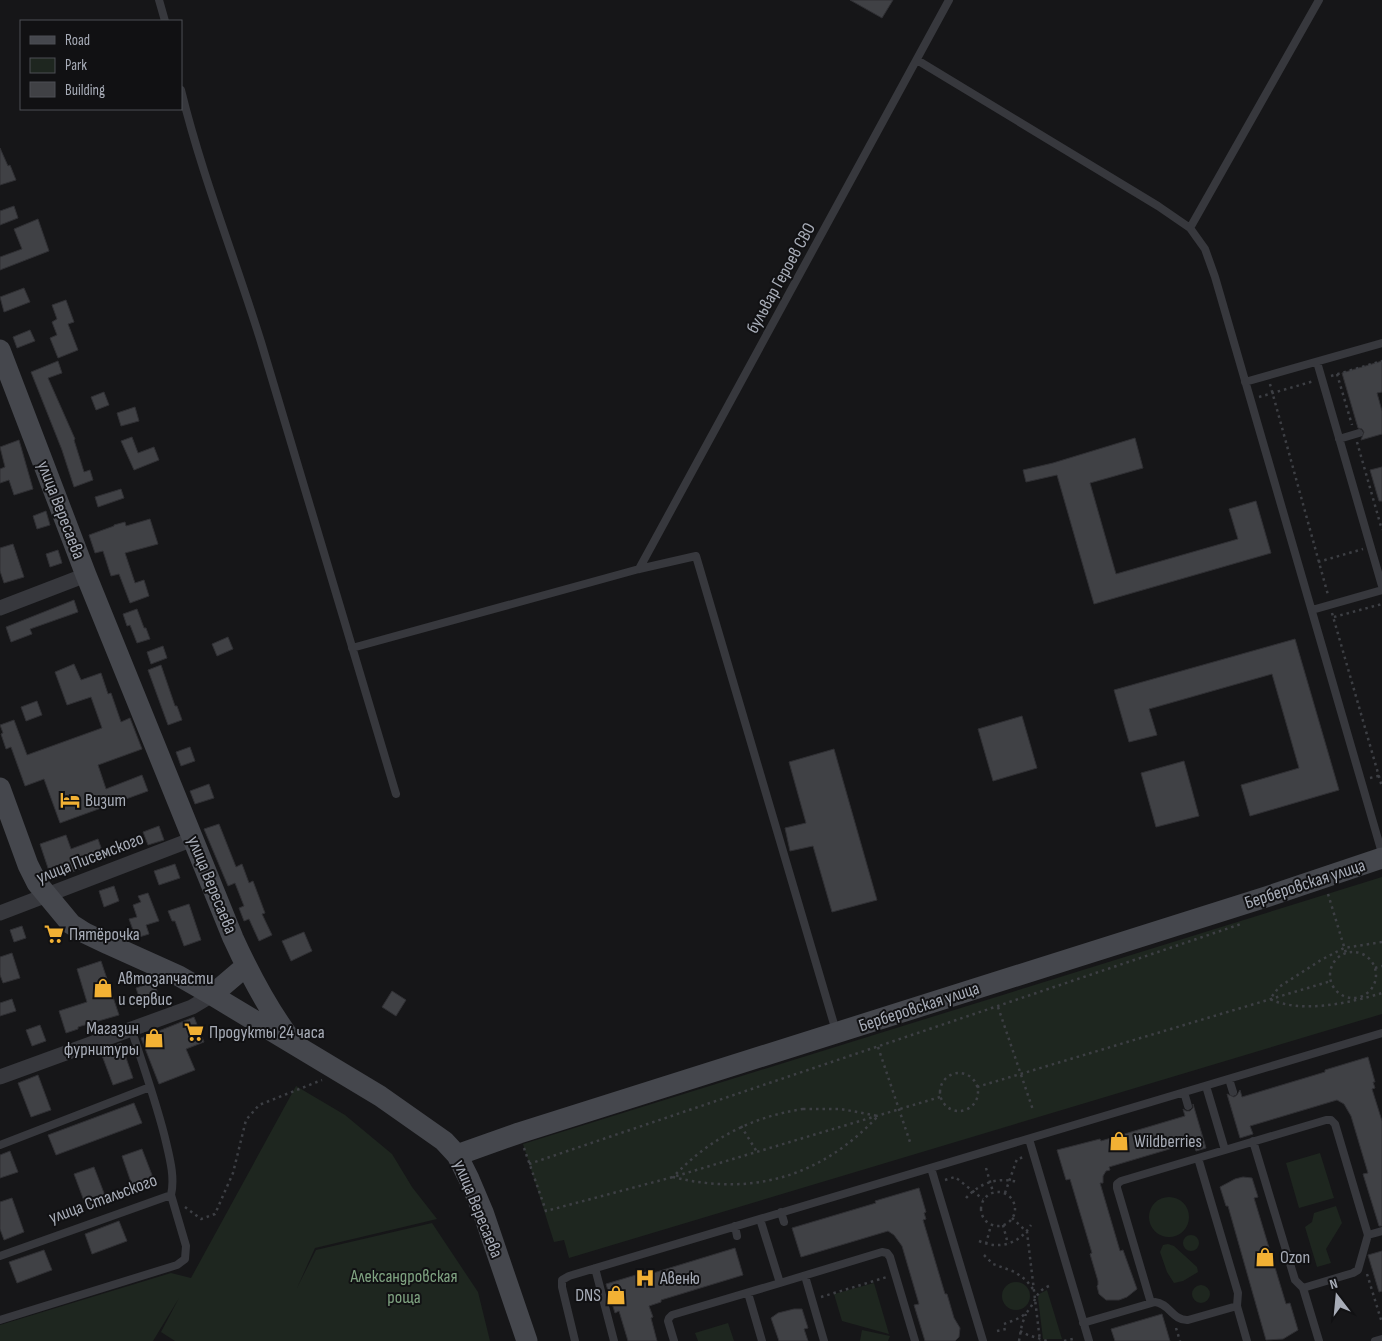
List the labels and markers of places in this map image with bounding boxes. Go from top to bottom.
hotel icon: Визит [59,789,81,811]
place label: Визит [85,790,126,811]
supermarket icon: Пятёрочка [43,923,65,945]
place label: Пятёрочка [69,924,140,945]
place label: Автозапчасти и сервис [117,968,213,1010]
shop icon: Автозапчасти и сервис [92,977,114,999]
place label: Магазин фурнитуры [64,1018,139,1060]
supermarket icon: Продукты 24 часа [183,1021,205,1043]
place label: Продукты 24 часа [209,1022,325,1043]
shop icon: Магазин фурнитуры [143,1027,165,1049]
shop icon: Wildberries [1108,1130,1130,1152]
place label: Wildberries [1134,1131,1202,1152]
shop icon: Ozon [1254,1246,1276,1268]
place label: Ozon [1280,1247,1310,1268]
hospital icon: Авеню [634,1267,656,1289]
place label: Авеню [659,1268,700,1289]
shop icon: DNS [605,1284,627,1306]
place label: DNS [575,1285,601,1306]

